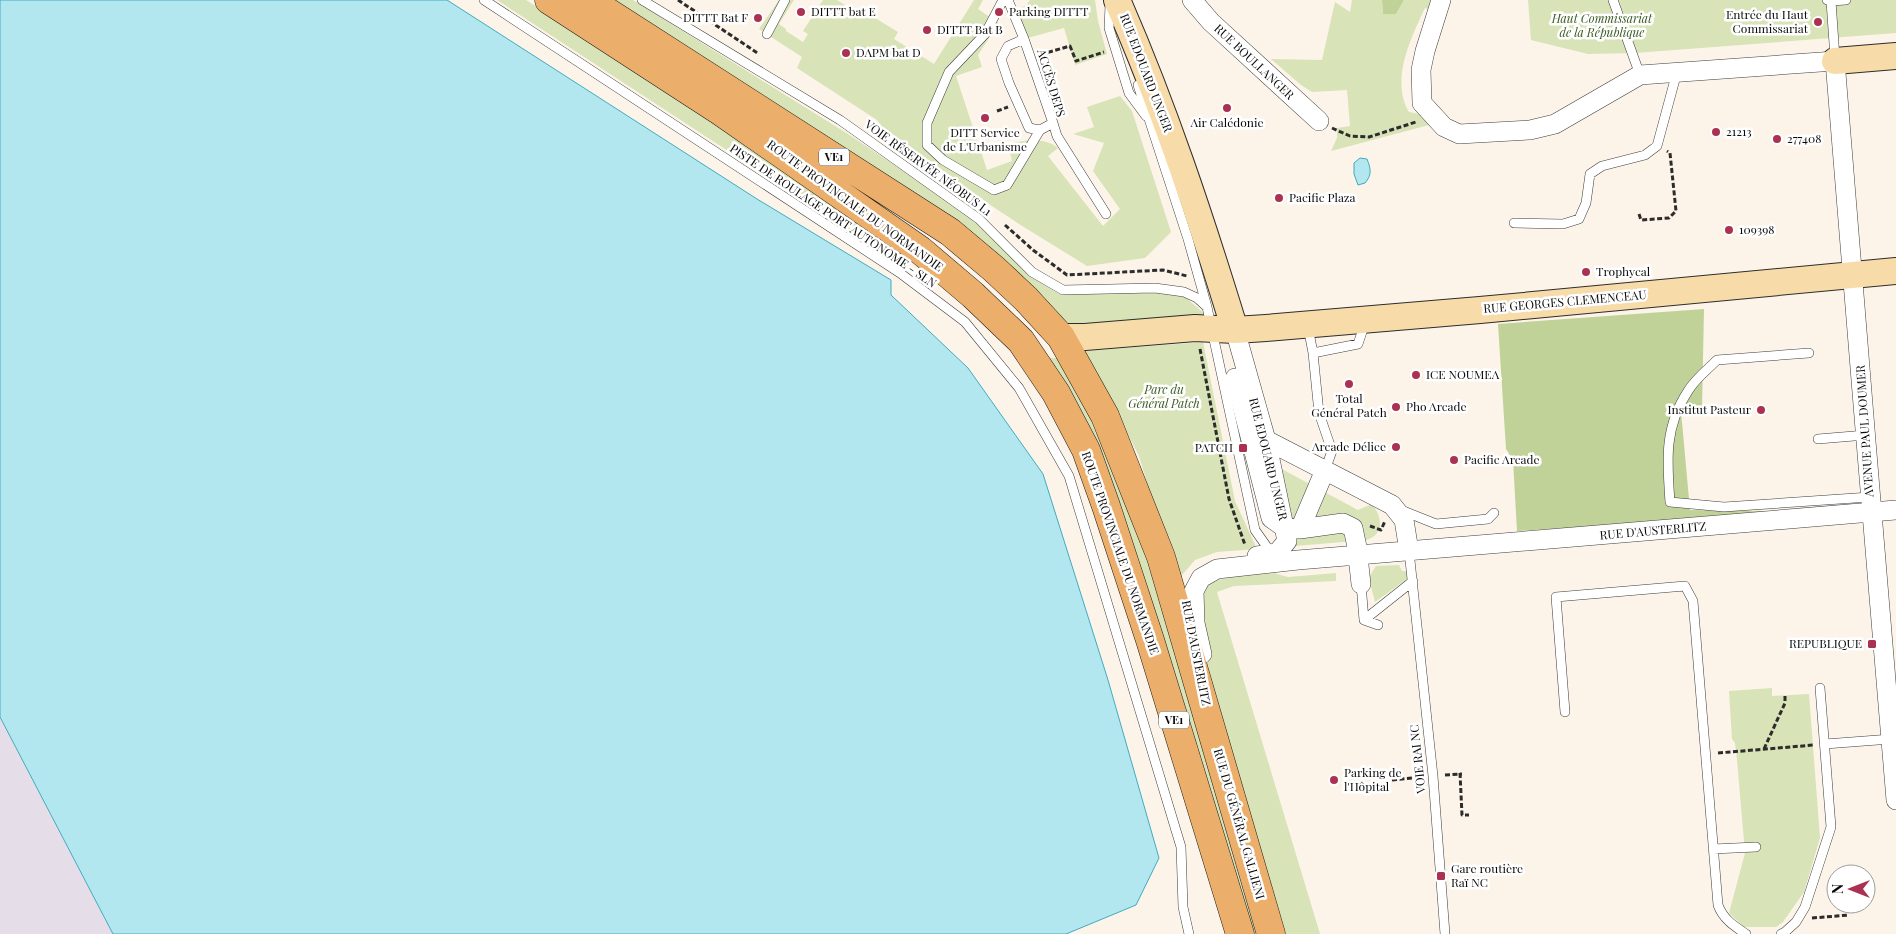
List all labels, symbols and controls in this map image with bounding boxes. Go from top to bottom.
place label: DITTT bat E [811,3,876,19]
place label: Parking DITTT [1009,3,1089,19]
marker: DITTT bat E [795,6,807,18]
marker: Parking DITTT [993,6,1005,18]
place label: Entrée du Haut Commissariat [1726,6,1809,36]
place label: DITTT Bat F [683,9,748,25]
park label: Haut Commissariat de la République [1551,10,1653,40]
street label: RUE EDOUARD UNGER [1117,11,1177,134]
marker: DITTT Bat F [752,12,764,24]
marker: Entrée du Haut Commissariat [1812,16,1824,28]
street label: RUE BOULLANGER [1211,20,1298,103]
place label: DITTT Bat B [937,21,1003,37]
marker: DITTT Bat B [921,24,933,36]
place label: DAPM bat D [856,44,921,60]
street label: ACCÈS DEPS [1034,46,1070,119]
marker: DAPM bat D [840,47,852,59]
marker: Air Calédonie [1221,102,1233,114]
marker: DITT Service de L'Urbanisme [979,112,991,124]
place label: Air Calédonie [1189,114,1264,130]
street label: VOIE RÉSERVÉE NÉOBUS L1 [861,115,996,219]
place label: 21213 [1726,123,1752,139]
place label: DITT Service de L'Urbanisme [943,124,1027,154]
marker: 21213 [1710,126,1722,138]
place label: 277408 [1787,130,1821,146]
marker: 277408 [1771,133,1783,145]
street label: ROUTE PROVINCIALE DU NORMANDIE [764,136,947,275]
street label: PISTE DE ROULAGE PORT AUTONOME - SLN [727,140,941,291]
road number: VE1 [819,148,849,166]
place label: Pacific Plaza [1289,189,1356,205]
marker: Pacific Plaza [1273,192,1285,204]
place label: 109398 [1739,221,1775,237]
marker: 109398 [1723,224,1735,236]
place label: Trophycal [1596,263,1651,279]
marker: Trophycal [1580,266,1592,278]
street label: RUE GEORGES CLEMENCEAU [1483,286,1647,316]
street label: AVENUE PAUL DOUMER [1851,364,1877,499]
place label: ICE NOUMEA [1426,366,1500,382]
marker: ICE NOUMEA [1410,369,1422,381]
marker: Total Général Patch [1343,378,1355,390]
park label: Parc du Général Patch [1128,381,1200,411]
place label: Total Général Patch [1311,390,1387,420]
street label: RUE EDOUARD UNGER [1246,396,1292,522]
place label: Pho Arcade [1406,398,1467,414]
marker: Pho Arcade [1390,401,1402,413]
place label: Institut Pasteur [1667,401,1752,417]
marker: Institut Pasteur [1755,404,1767,416]
place label: Arcade Délice [1311,438,1386,454]
place label: PATCH [1195,439,1233,455]
marker: Arcade Délice [1390,441,1402,453]
marker: PATCH [1237,442,1249,454]
street label: ROUTE PROVINCIALE DU NORMANDIE [1079,449,1163,656]
place label: Pacific Arcade [1464,451,1540,467]
marker: Pacific Arcade [1448,454,1460,466]
street label: RUE D'AUSTERLITZ [1599,517,1707,543]
street label: RUE D'AUSTERLITZ [1179,599,1215,707]
place label: REPUBLIQUE [1789,635,1862,651]
marker: REPUBLIQUE [1866,638,1878,650]
road number: VE1 [1159,712,1189,728]
street label: VOIE RAI NC [1405,724,1429,795]
street label: RUE DU GÉNÉRAL GALLIENI [1211,746,1269,901]
place label: Parking de l'Hôpital [1344,764,1402,794]
marker: Parking de l'Hôpital [1328,774,1340,786]
place label: Gare routière Raï NC [1451,860,1523,890]
north arrow [1826,864,1876,914]
marker: Gare routière Raï NC [1435,870,1447,882]
text: N [1828,884,1847,894]

